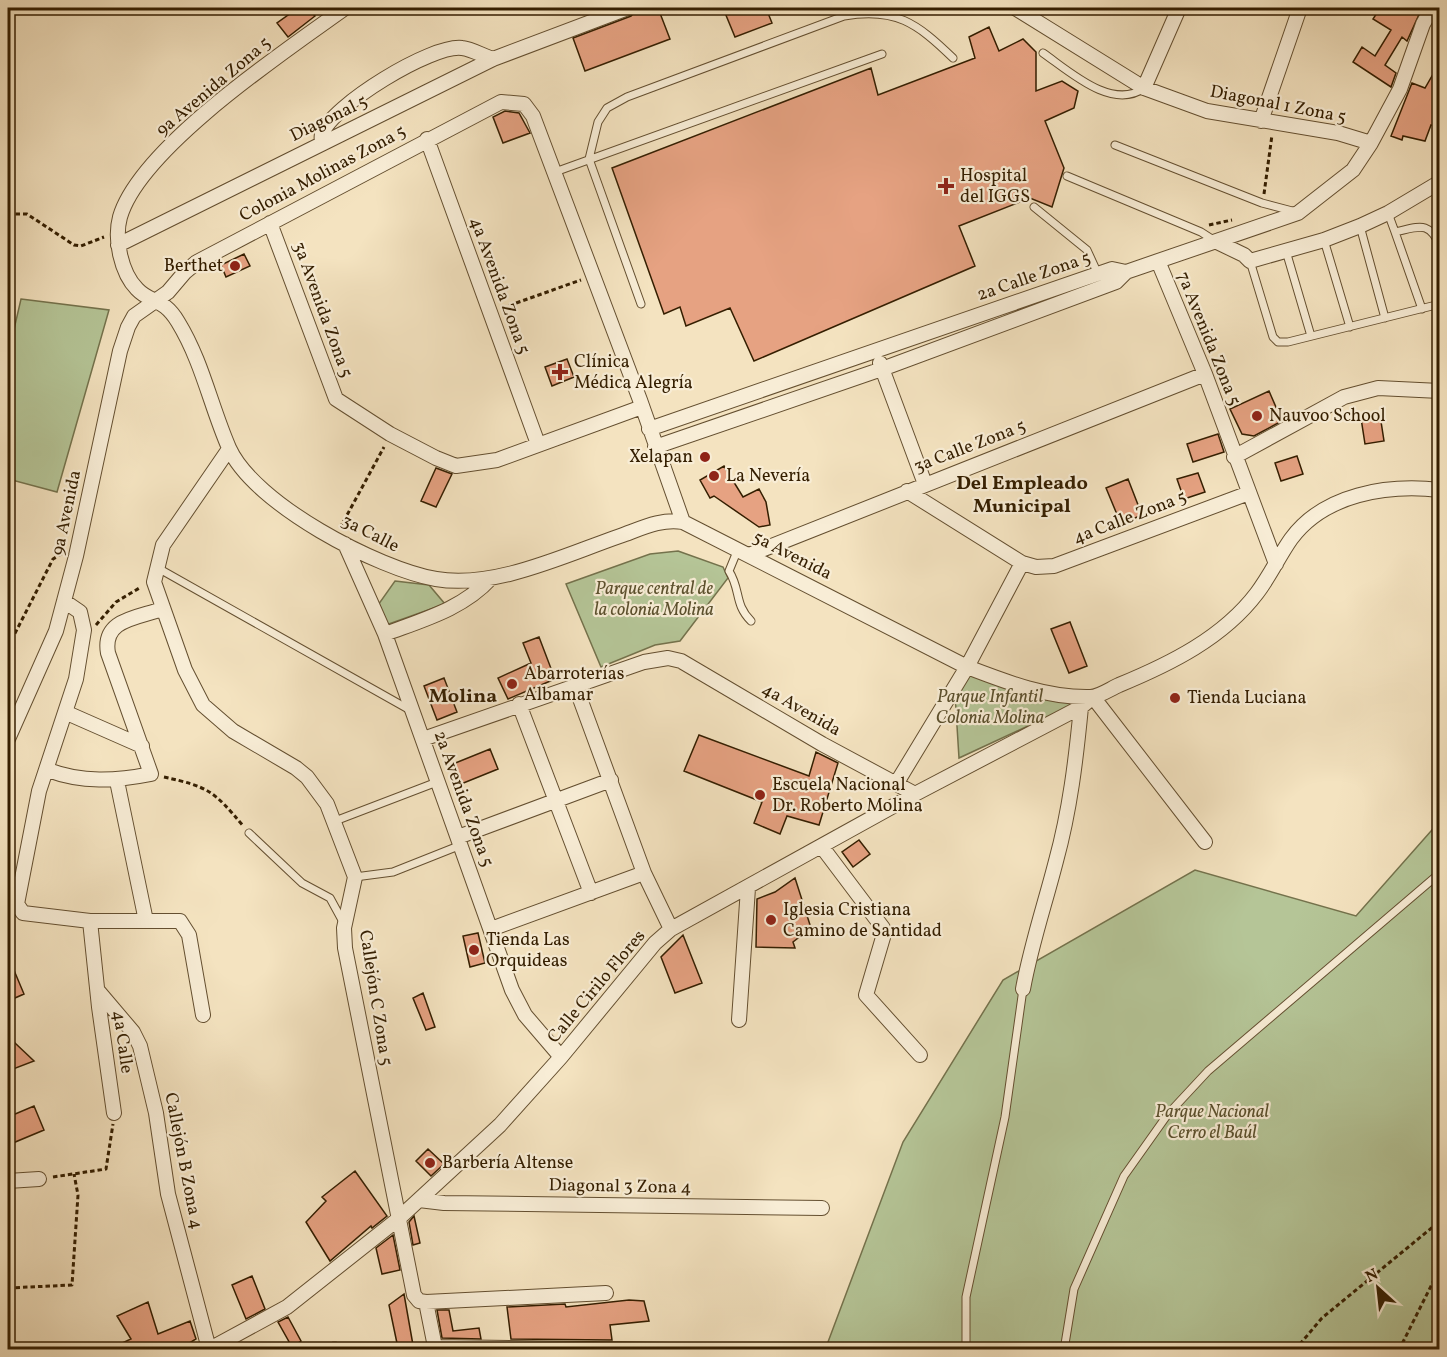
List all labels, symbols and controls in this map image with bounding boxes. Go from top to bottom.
street label: 9a Avenida Zona 5 [151,31,277,143]
street label: Diagonal 1 Zona 5 [1208,80,1348,130]
street label: Diagonal 5 [286,89,372,149]
street label: Colonia Molinas Zona 5 [235,119,411,229]
place label: Hospital del IGGS [960,164,1030,210]
marker: Hospital del IGGS [937,177,955,195]
street label: 4a Avenida Zona 5 [463,214,535,358]
street label: 3a Avenida Zona 5 [286,239,358,381]
street label: 2a Calle Zona 5 [974,246,1094,308]
place label: Berthet [164,254,223,279]
marker: Berthet [228,259,242,273]
street label: 7a Avenida Zona 5 [1170,268,1246,410]
place label: Clínica Médica Alegría [574,350,693,396]
marker: Clínica Médica Alegría [551,363,569,381]
place label: Nauvoo School [1269,404,1386,429]
marker: Nauvoo School [1250,409,1264,423]
street label: 3a Calle Zona 5 [910,414,1030,480]
place label: Xelapan [629,445,693,470]
marker: Xelapan [698,450,712,464]
place label: La Nevería [726,464,810,489]
street label: 9a Avenida [46,468,88,558]
marker: La Nevería [707,469,721,483]
district label: Del Empleado Municipal [956,470,1088,521]
street label: 4a Calle Zona 5 [1070,485,1190,551]
street label: 3a Calle [337,509,403,559]
street label: 5a Avenida [748,525,836,587]
park label: Parque central de la colonia Molina [594,577,714,623]
place label: Abarroterías Albamar [524,662,624,708]
marker: Abarroterías Albamar [505,677,519,691]
street label: 4a Avenida [757,677,845,743]
district label: Molina [429,683,497,711]
park label: Parque Infantil Colonia Molina [936,685,1044,731]
place label: Tienda Luciana [1187,686,1306,711]
marker: Tienda Luciana [1168,691,1182,705]
street label: 2a Avenida Zona 5 [427,727,499,871]
place label: Escuela Nacional Dr. Roberto Molina [772,773,923,819]
marker: Escuela Nacional Dr. Roberto Molina [753,788,767,802]
place label: Iglesia Cristiana Camino de Santidad [783,898,942,944]
marker: Iglesia Cristiana Camino de Santidad [764,913,778,927]
street label: Calle Cirilo Flores [542,925,652,1049]
street label: Callejón C Zona 5 [352,928,398,1068]
place label: Tienda Las Orquideas [486,928,570,974]
marker: Tienda Las Orquideas [467,943,481,957]
street label: 4a Calle [105,1009,139,1075]
street label: Callejón B Zona 4 [157,1090,209,1232]
park label: Parque Nacional Cerro el Baúl [1155,1100,1269,1146]
place label: Barbería Altense [442,1151,573,1176]
marker: Barbería Altense [423,1156,437,1170]
street label: Diagonal 3 Zona 4 [548,1173,692,1201]
north arrow [1348,1258,1408,1318]
text: N [1362,1264,1383,1289]

